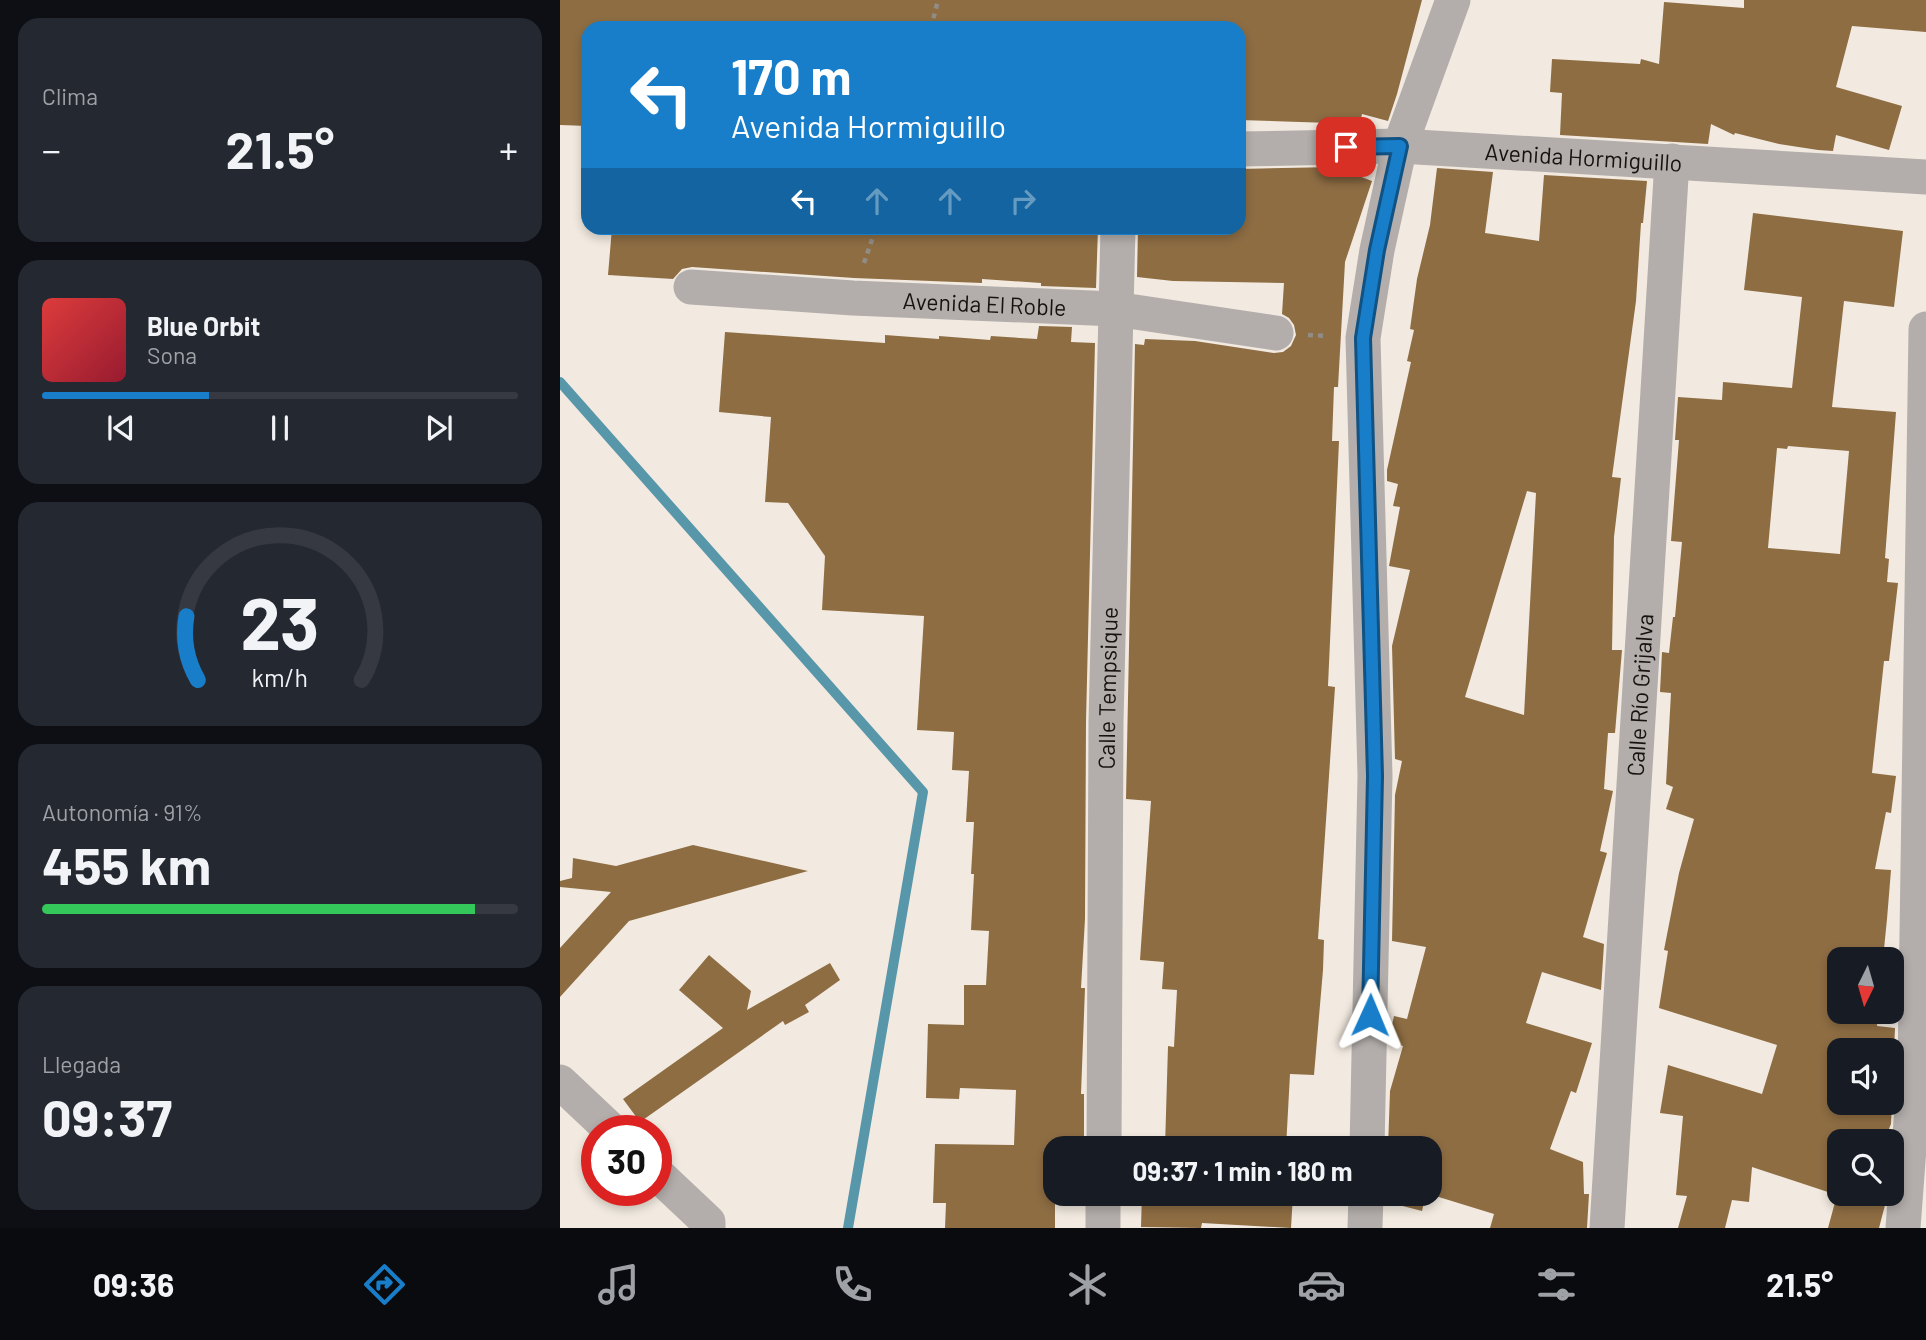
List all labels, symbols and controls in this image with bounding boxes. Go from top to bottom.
text: 170 m [731,46,851,105]
icon: left [616,49,707,140]
text: Clima [42,82,98,110]
text: Avenida Hormiguillo [731,106,1006,144]
text: 21.5° [226,117,334,179]
pin [1316,117,1376,177]
text: − [42,126,61,172]
text: + [499,126,518,172]
icon: arrive [1327,128,1365,166]
street label: Avenida Hormiguillo [1484,137,1683,177]
icon: left [785,182,823,220]
icon: ahead [858,182,896,220]
icon: ahead [931,182,969,220]
icon: right [1004,182,1042,220]
street label: Avenida El Roble [902,286,1067,321]
text: Blue Orbit [147,310,260,341]
text: Sona [147,341,197,369]
icon: previous [102,409,140,447]
icon: pause [261,409,299,447]
icon: next [420,409,458,447]
text: 23 [240,577,320,665]
street label: Calle Tempsique [1092,606,1123,769]
street label: Calle Río Grijalva [1621,613,1658,777]
text: km/h [252,662,308,692]
text: Autonomía · 91% [42,798,202,826]
text: 455 km [42,833,211,895]
north arrow [1827,947,1904,1024]
map controls [1827,947,1904,1206]
position arrow [1333,978,1407,1052]
button: sound [1827,1038,1904,1115]
text: Llegada [42,1050,121,1078]
text: 09:37 [42,1085,172,1147]
speed limit sign: 30 [581,1115,672,1206]
button: search [1827,1129,1904,1206]
text: 09:37 · 1 min · 180 m [1132,1155,1353,1186]
icon: directions [360,1260,409,1309]
icon: music [594,1260,643,1309]
icon: phone [828,1260,877,1309]
icon: climate [1063,1260,1112,1309]
icon: car [1297,1260,1346,1309]
icon: filters [1532,1260,1581,1309]
text: 09:36 [93,1265,174,1303]
text: 21.5° [1766,1265,1833,1303]

